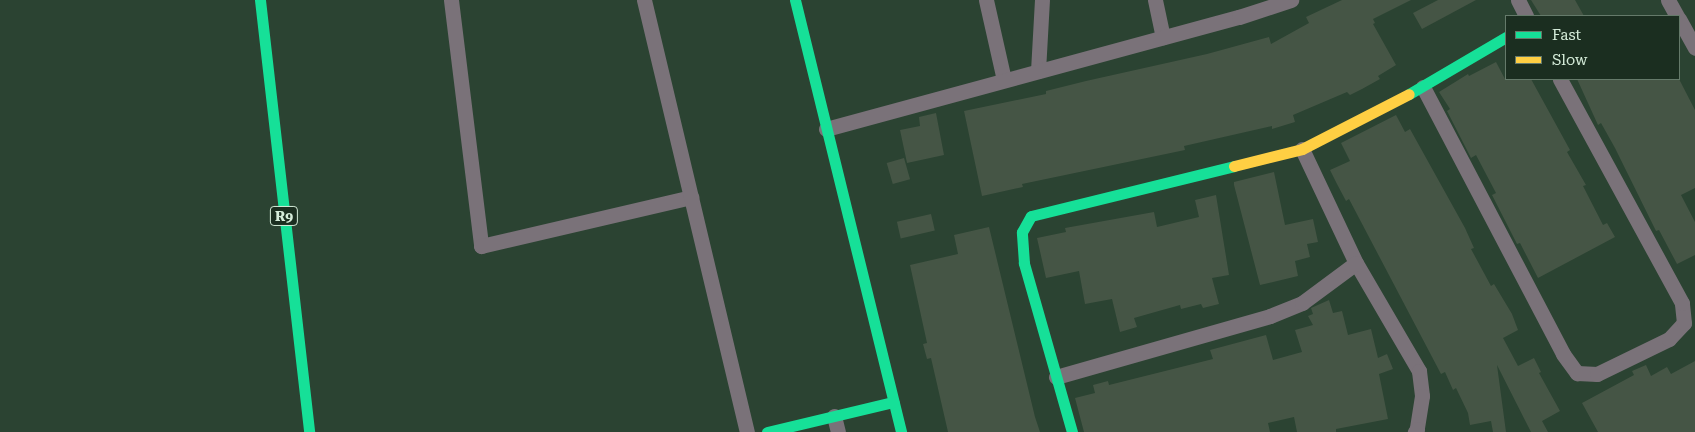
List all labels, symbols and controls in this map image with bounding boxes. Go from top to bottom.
legend [1505,15,1680,80]
text: Fast [1552,26,1581,44]
text: Slow [1552,51,1587,69]
road number: R9 [269,205,299,228]

